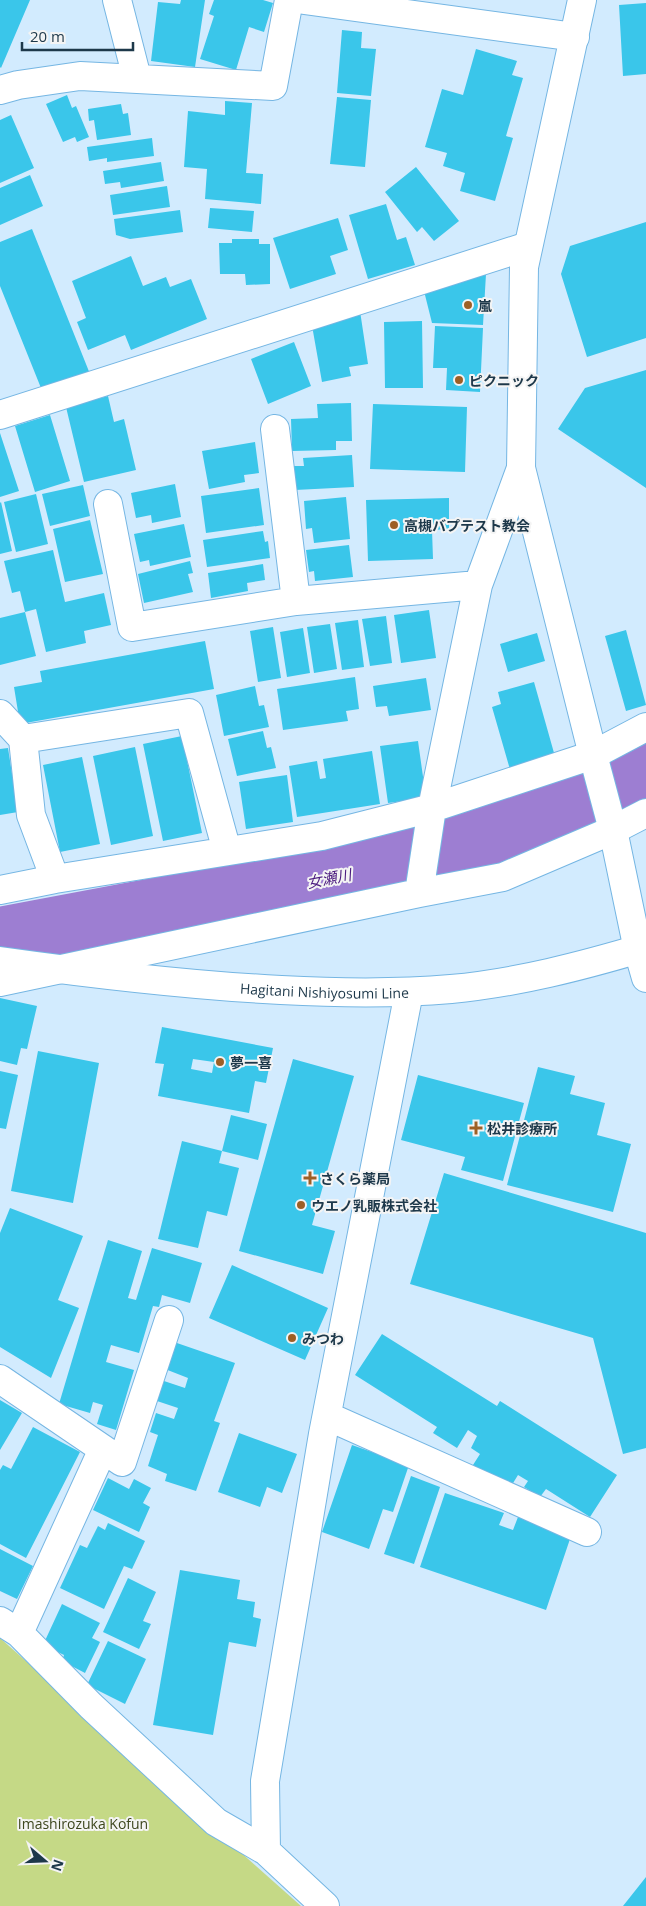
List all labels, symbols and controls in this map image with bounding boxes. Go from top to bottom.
scale bar [22,20,134,52]
text: 20 m [30,26,65,46]
place label: 嵐 [478,296,492,315]
marker: 嵐 [462,299,474,311]
place label: ピクニック [469,371,539,390]
marker: ピクニック [453,374,465,386]
place label: 高槻バプテスト教会 [404,516,530,535]
marker: 高槻バプテスト教会 [388,519,400,531]
water label: 女瀬川 [305,864,355,892]
street label: Hagitani Nishiyosumi Line [239,978,409,1002]
place label: 夢一喜 [230,1053,272,1072]
marker: 夢一喜 [214,1056,226,1068]
place label: 松井診療所 [487,1119,557,1138]
marker: 松井診療所 [469,1121,483,1135]
place label: さくら薬局 [320,1169,390,1188]
marker: さくら薬局 [304,1172,316,1184]
place label: ウエノ乳販株式会社 [311,1196,437,1215]
marker: ウエノ乳販株式会社 [295,1199,307,1211]
place label: みつわ [302,1329,344,1348]
marker: みつわ [286,1332,298,1344]
park label: Imashirozuka Kofun [18,1814,148,1833]
north arrow [20,1836,70,1886]
text: N [47,1857,69,1874]

